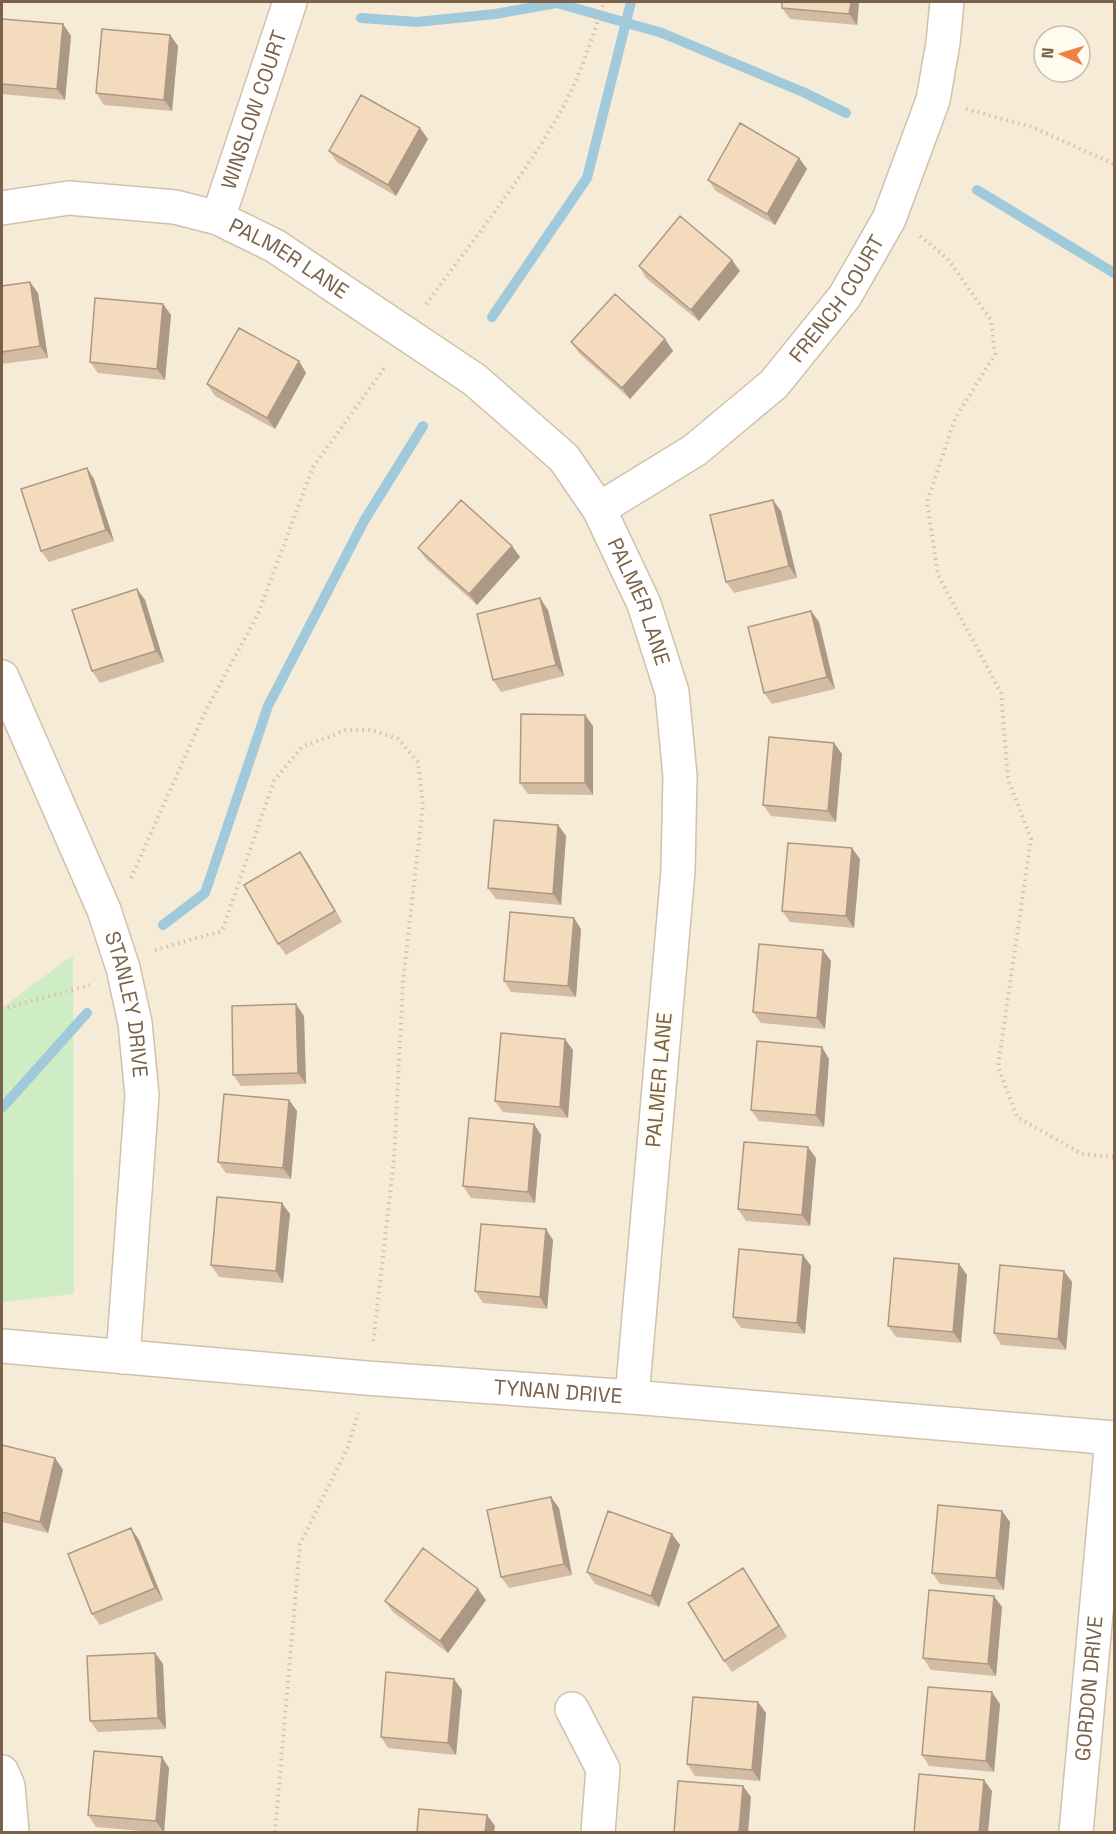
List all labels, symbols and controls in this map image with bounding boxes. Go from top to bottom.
north arrow [1032,24,1092,84]
street label: WINSLOW COURT [215,27,293,193]
text: N [1037,47,1058,59]
street label: PALMER LANE [225,212,354,304]
street label: FRENCH COURT [783,230,890,368]
street label: PALMER LANE [602,533,677,669]
street label: STANLEY DRIVE [99,928,154,1079]
street label: PALMER LANE [639,1011,678,1148]
street label: TYNAN DRIVE [493,1373,623,1409]
street label: GORDON DRIVE [1069,1615,1109,1762]

